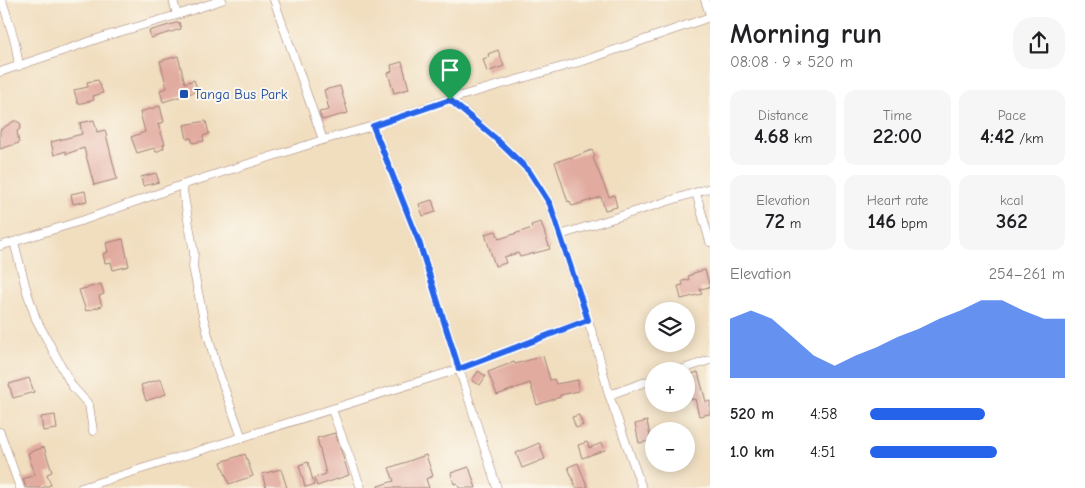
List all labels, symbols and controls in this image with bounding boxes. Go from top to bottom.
button: share [1013,17,1065,69]
text: Morning run [730,18,882,50]
pin [429,49,471,100]
text: 08:08 · 9 × 520 m [730,53,853,71]
icon: arrive [436,56,464,84]
place label: Tanga Bus Park [194,86,288,103]
marker: Tanga Bus Park [178,88,190,100]
text: Distance [758,107,808,124]
text: Time [883,107,912,124]
text: Pace [998,107,1026,124]
text: 4.68 [754,124,789,148]
text: 22:00 [873,124,922,148]
text: 4:42 [980,124,1015,148]
text: km [789,130,812,147]
text: /km [1015,130,1044,147]
text: Elevation [756,192,810,209]
text: Heart rate [867,192,928,209]
text: kcal [1000,192,1024,209]
text: 72 [765,209,785,233]
text: 146 [867,209,896,233]
text: 362 [996,209,1028,233]
text: m [785,215,801,232]
text: bpm [896,215,928,232]
text: Elevation [730,265,791,283]
text: 254–261 m [989,265,1065,283]
map controls [645,302,695,472]
button: layers [645,302,695,352]
button: + [645,362,695,412]
text: 520 m [730,405,774,423]
text: 4:58 [810,405,838,423]
button: − [645,422,695,472]
text: 1.0 km [730,443,775,461]
text: 4:51 [810,443,836,461]

